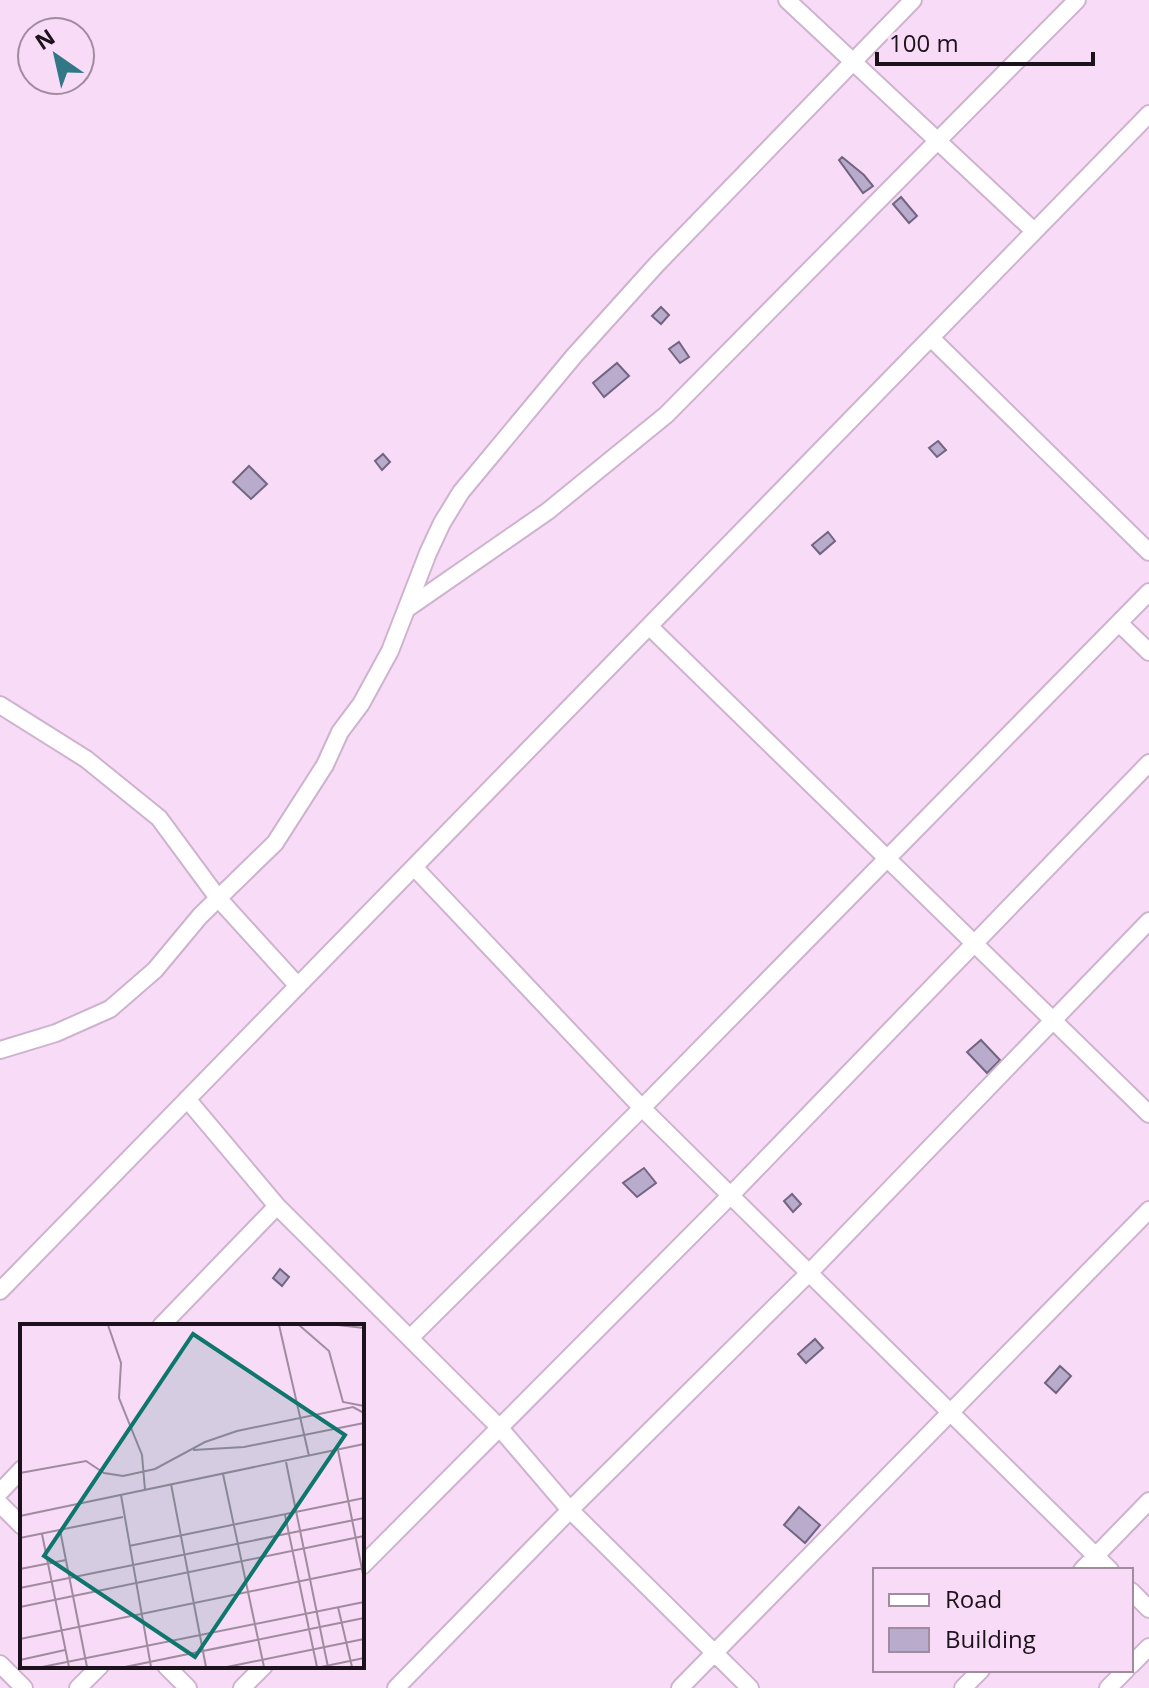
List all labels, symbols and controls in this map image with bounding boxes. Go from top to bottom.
north arrow [16,16,96,96]
scale bar [877,16,1093,66]
text: N [28,21,60,56]
text: 100 m [889,26,959,59]
inset map [20,1324,364,1668]
legend [873,1568,1133,1672]
text: Road [945,1582,1002,1615]
text: Building [945,1622,1036,1655]

